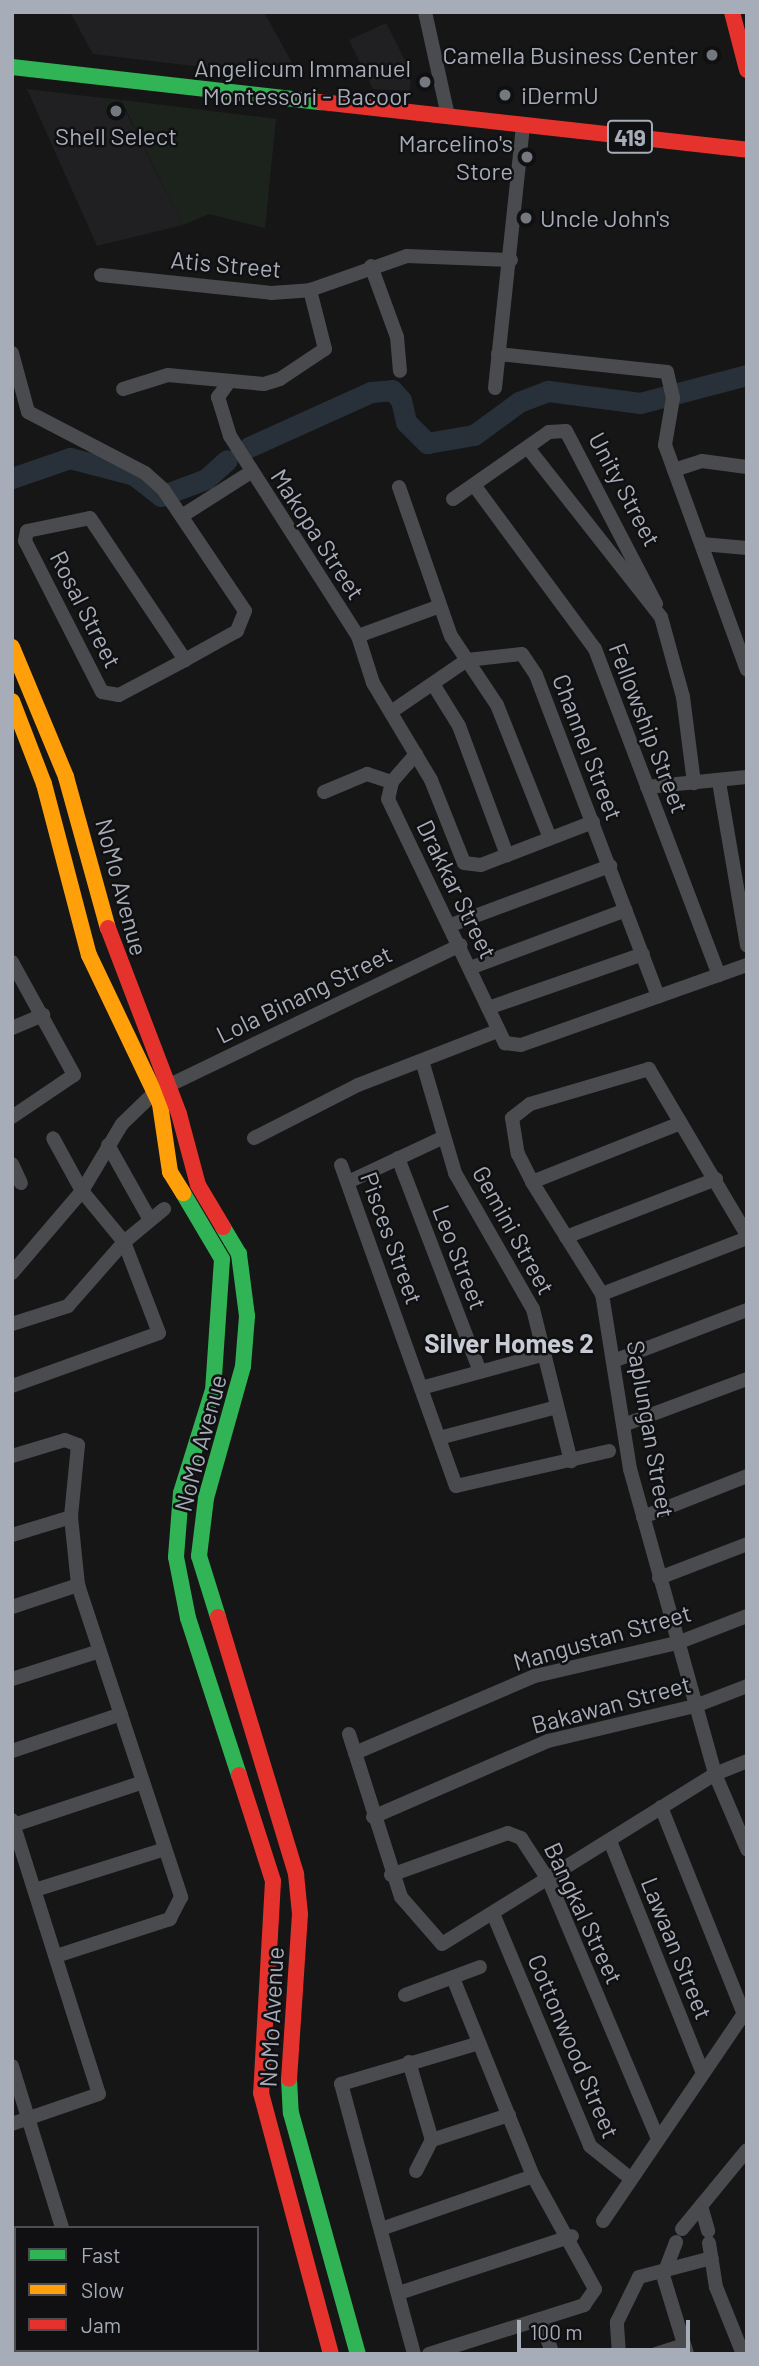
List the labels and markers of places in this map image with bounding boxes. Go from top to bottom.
place label: Camella Business Center [442,41,698,69]
marker: Camella Business Center [704,47,720,63]
place label: Angelicum Immanuel Montessori - Bacoor [194,54,411,110]
marker: Angelicum Immanuel Montessori - Bacoor [417,74,433,90]
place label: iDermU [521,81,599,109]
marker: iDermU [495,85,515,105]
marker: Shell Select [108,103,124,119]
place label: Shell Select [55,122,177,150]
place label: Marcelino's Store [398,129,513,185]
marker: Marcelino's Store [519,149,535,165]
place label: Uncle John's [540,204,670,232]
marker: Uncle John's [518,210,534,226]

